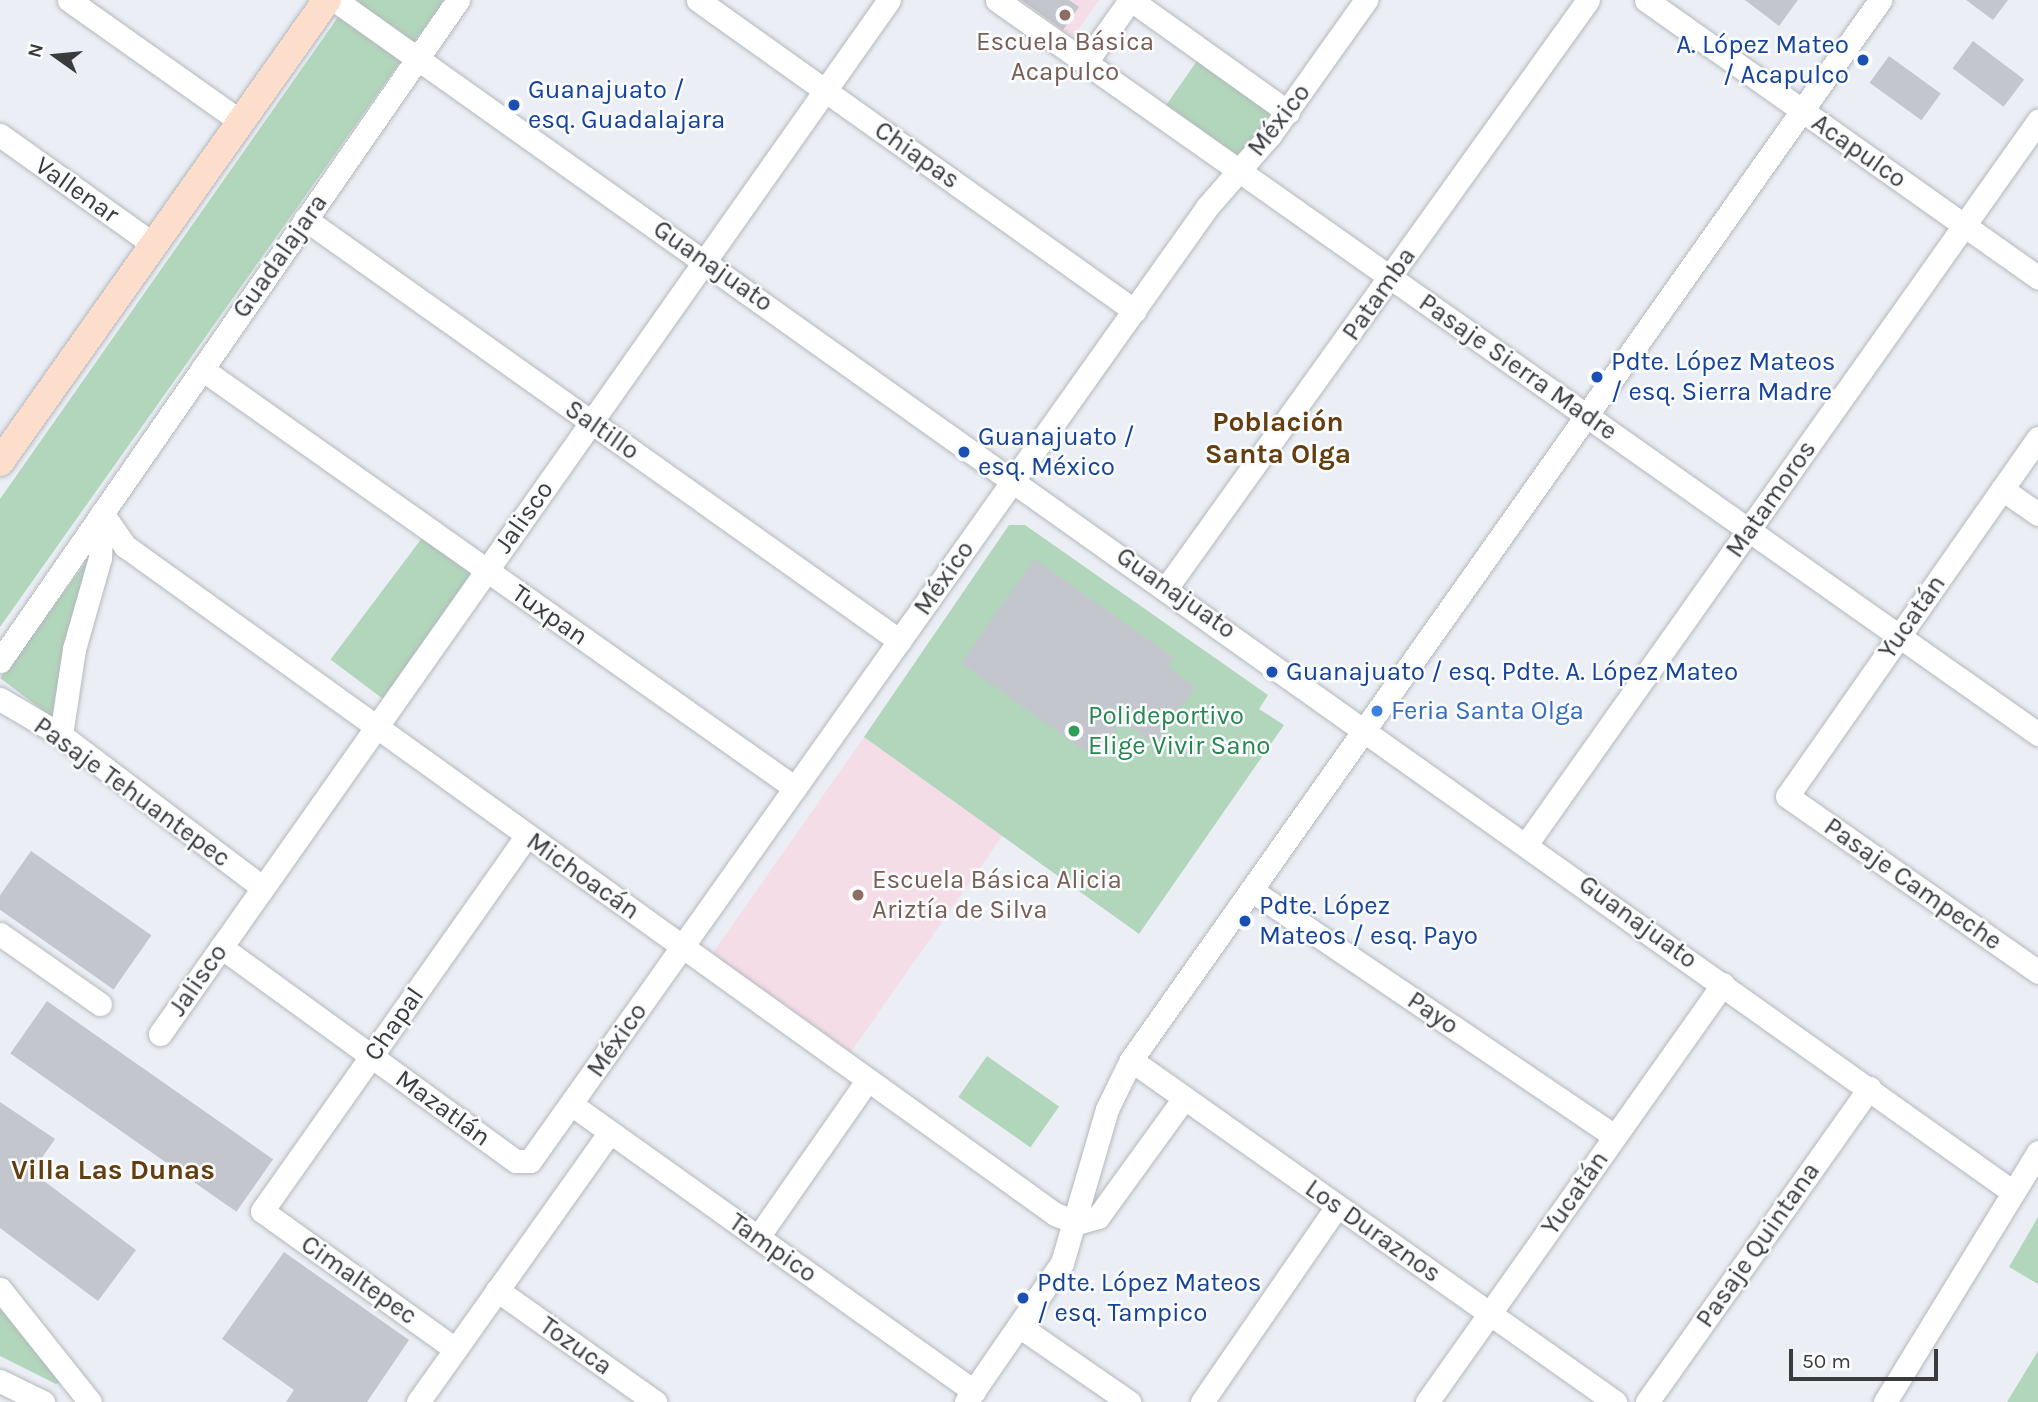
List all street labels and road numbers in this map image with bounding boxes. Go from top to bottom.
street label: México [1241,77,1317,163]
street label: Acapulco [1806,107,1912,195]
street label: Chiapas [868,114,966,196]
street label: Vallenar [29,150,125,230]
street label: Guadalajara [226,188,334,324]
street label: Guanajuato [647,213,779,319]
street label: Patamba [1336,241,1422,347]
street label: Pasaje Sierra Madre [1413,287,1623,447]
street label: Saltillo [559,393,645,467]
street label: Matamoros [1719,434,1823,564]
street label: Jalisco [488,475,560,559]
street label: México [907,535,981,621]
street label: Guanajuato [1110,540,1242,646]
street label: Yucatán [1872,569,1952,665]
street label: Tuxpan [506,578,594,652]
street label: Pasaje Tehuantepec [28,710,236,874]
street label: Pasaje Campeche [1818,811,2008,957]
street label: Michoacán [520,826,646,926]
street label: Guanajuato [1573,869,1703,975]
street label: Jalisco [162,938,234,1022]
street label: Chapal [357,981,431,1067]
street label: Payo [1401,985,1465,1041]
street label: México [580,997,654,1083]
street label: Mazatlán [389,1063,497,1153]
street label: Yucatán [1535,1145,1615,1241]
street label: Pasaje Quintana [1689,1156,1827,1334]
street label: Los Duraznos [1299,1173,1447,1289]
street label: Tampico [723,1207,823,1289]
street label: Cimaltepec [295,1229,423,1331]
street label: Tozuca [534,1310,618,1382]

